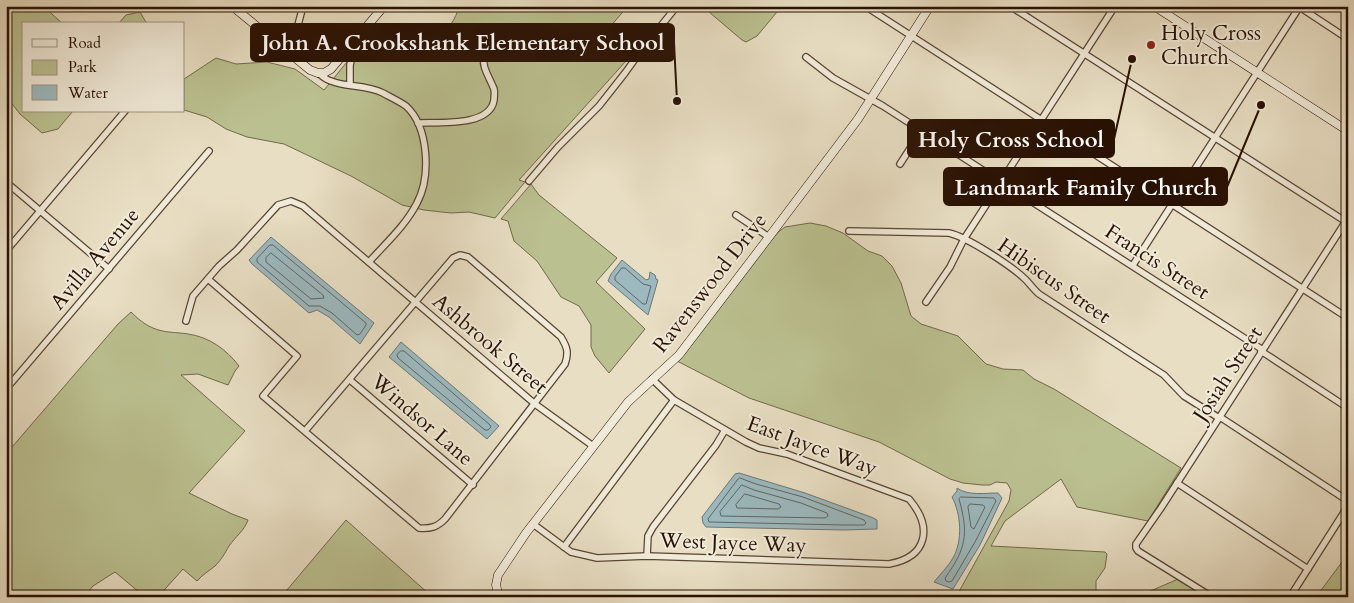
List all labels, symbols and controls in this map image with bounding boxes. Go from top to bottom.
place label: Holy Cross Church [1161,19,1261,72]
legend [22,22,185,112]
callout: John A. Crookshank Elementary School [251,24,674,61]
text: John A. Crookshank Elementary School [259,28,665,58]
text: Road [68,33,101,53]
marker: Holy Cross Church [1145,39,1157,51]
text: Park [68,57,97,77]
text: Water [67,83,109,103]
callout: Holy Cross School [908,120,1114,157]
text: Holy Cross School [918,125,1105,155]
callout: Landmark Family Church [944,168,1227,205]
text: Landmark Family Church [955,173,1218,203]
street label: Avilla Avenue [44,202,146,316]
street label: Ravenswood Drive [646,207,774,359]
street label: Francis Street [1099,217,1215,307]
street label: Hibiscus Street [992,231,1117,331]
street label: Ashbrook Street [426,287,554,401]
street label: Josiah Street [1185,320,1270,430]
street label: Windsor Lane [364,367,479,473]
street label: East Jayce Way [743,409,881,483]
street label: West Jayce Way [658,526,807,560]

